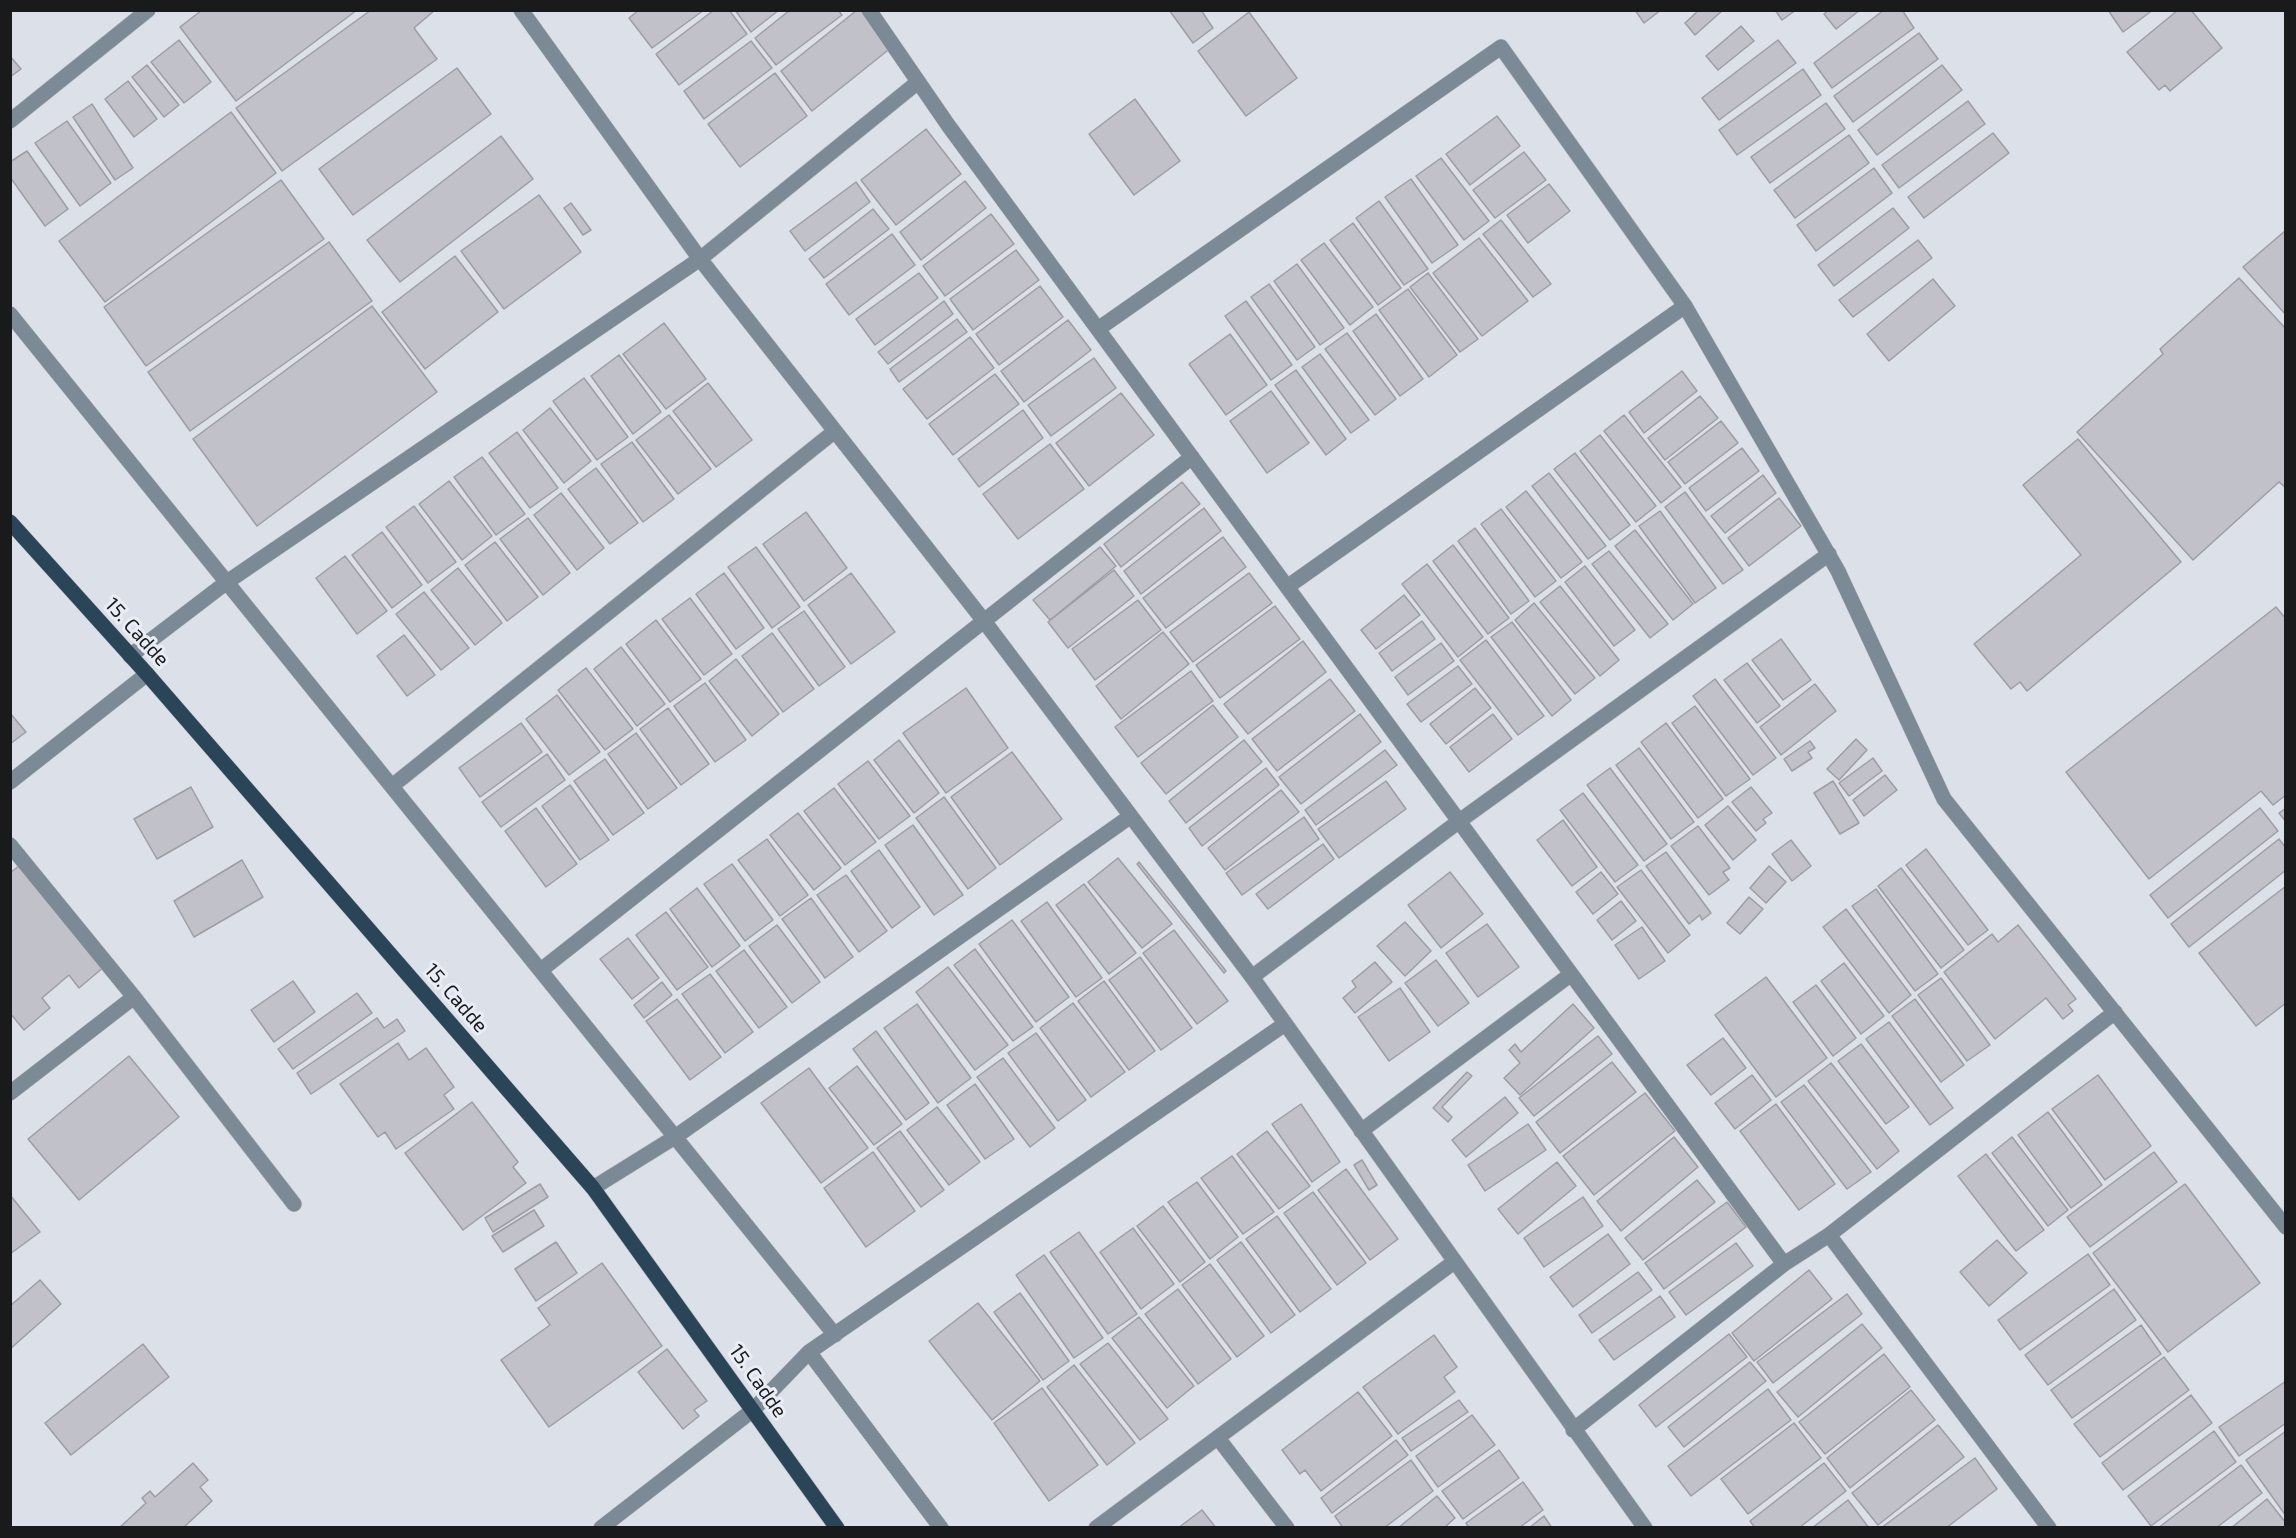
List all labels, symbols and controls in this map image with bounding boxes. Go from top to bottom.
street label: 15. Cadde [100,593,174,671]
street label: 15. Cadde [419,959,493,1037]
street label: 15. Cadde [724,1340,792,1422]

